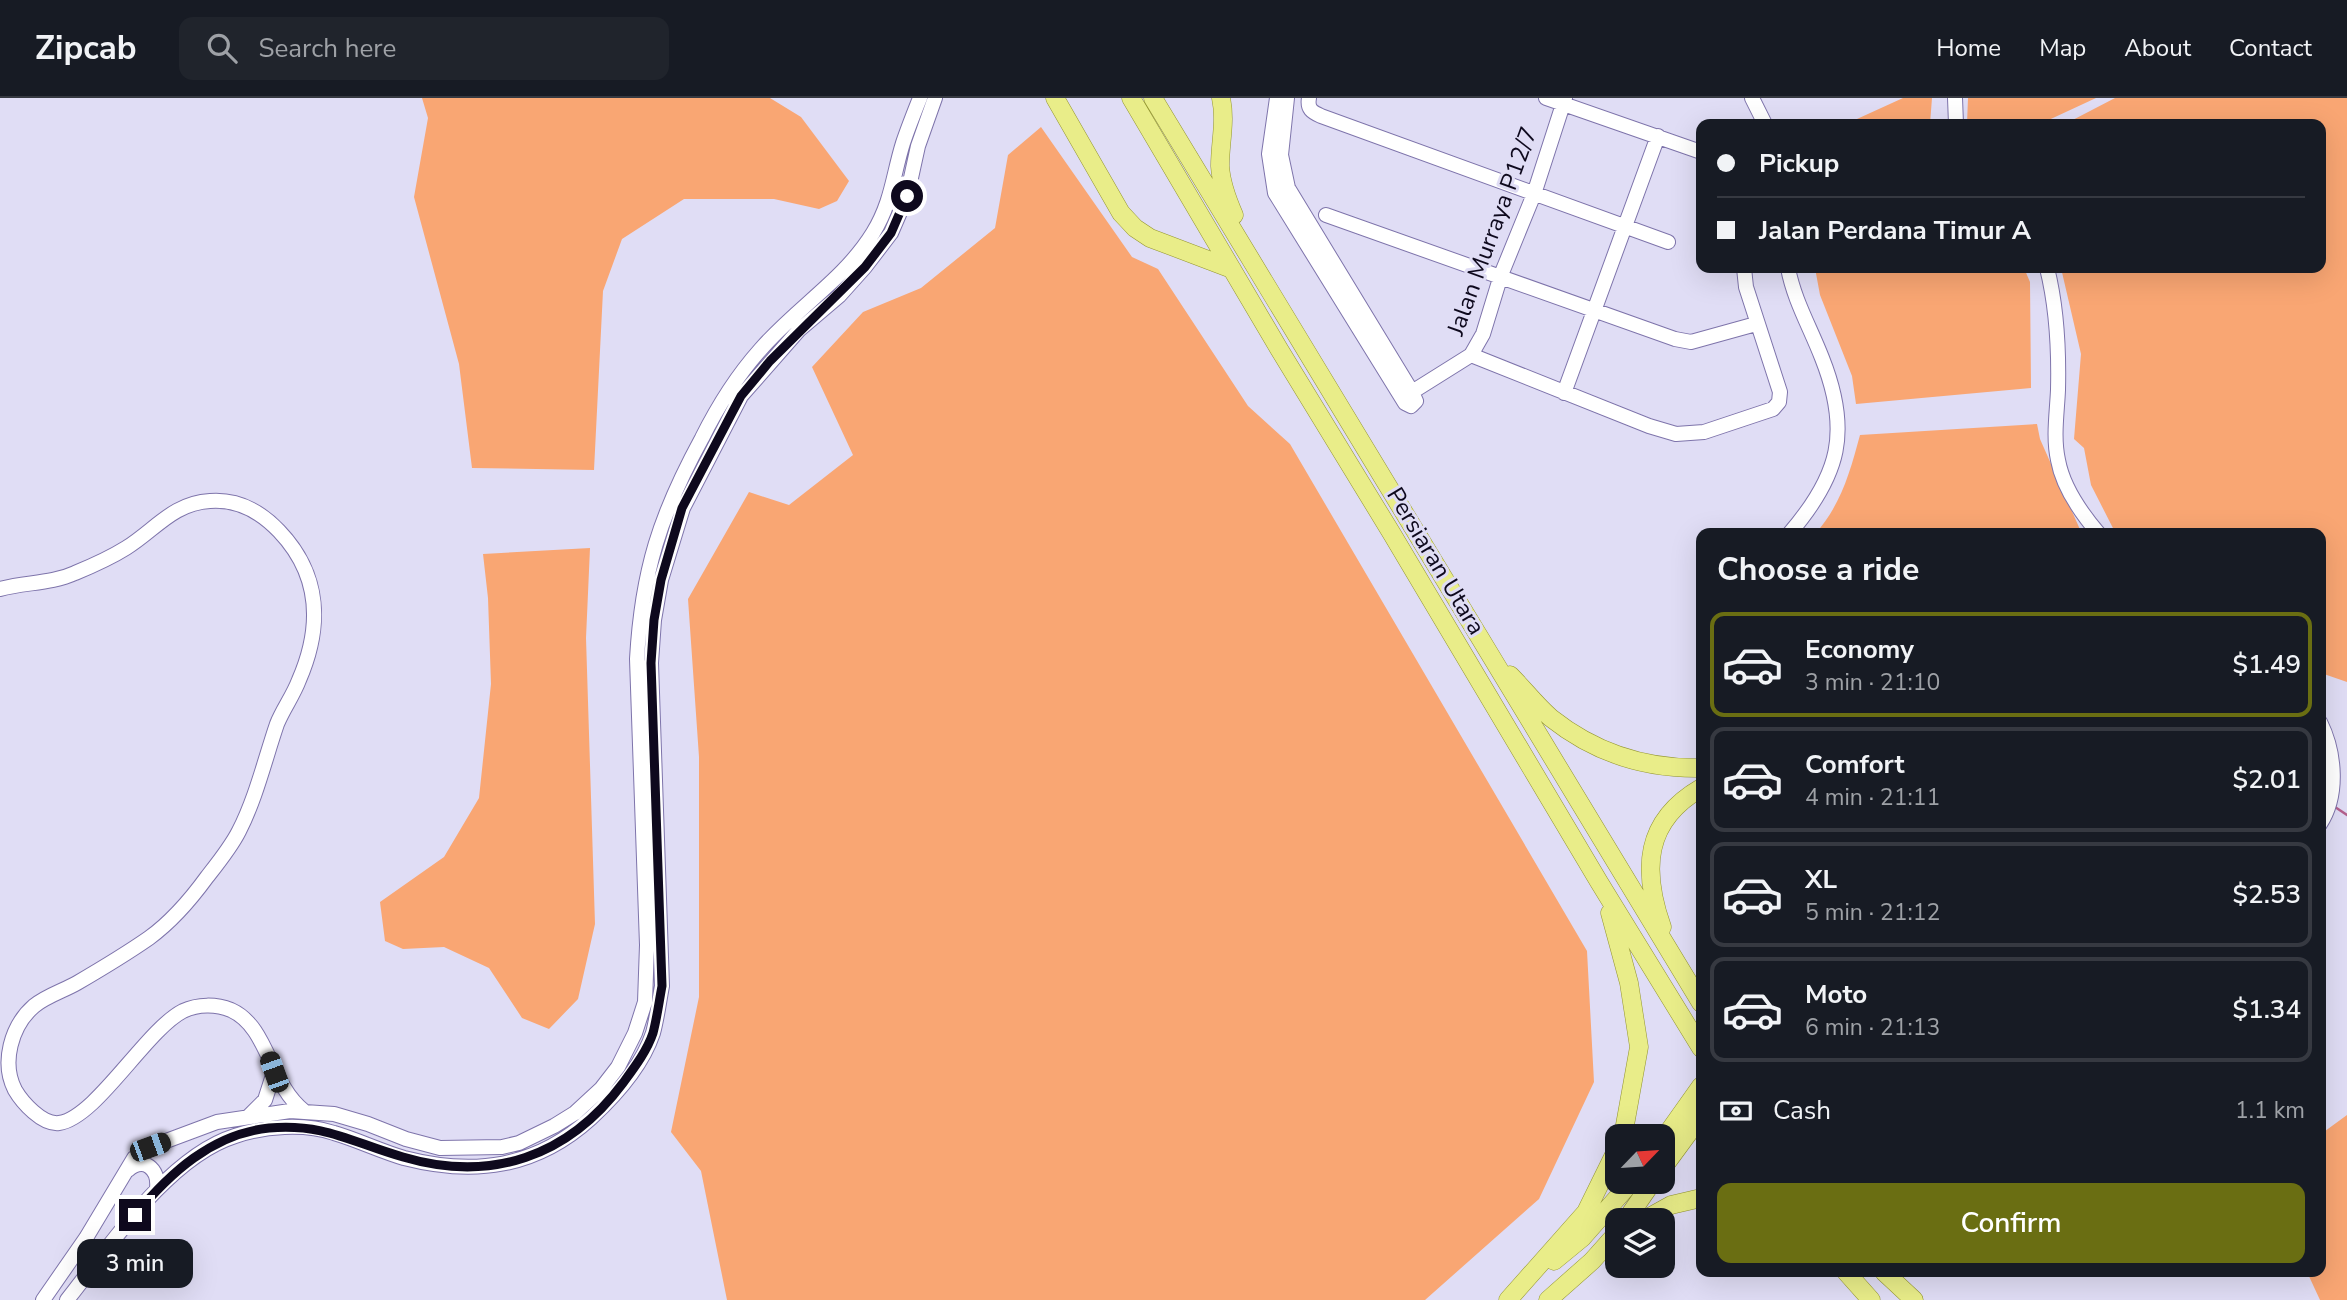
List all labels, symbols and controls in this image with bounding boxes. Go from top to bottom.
search box [179,17,669,80]
text: Zipcab [35,26,137,71]
icon: search [203,29,241,67]
text: Search here [259,31,396,66]
text: Home [1936,32,2001,64]
text: Map [2039,32,2086,64]
text: About [2124,32,2191,64]
text: Contact [2229,32,2312,64]
street label: Jalan Murraya P12/7 [1439,122,1545,341]
text: Pickup [1759,146,1839,181]
route start [891,180,923,212]
text: Jalan Perdana Timur A [1759,213,2031,248]
street label: Persiaran Utara [1379,481,1493,641]
text: Choose a ride [1717,548,1919,591]
text: Economy [1805,632,1914,667]
icon: car [1721,633,1784,696]
text: $1.49 [2232,647,2301,682]
text: 3 min · 21:10 [1805,667,1940,698]
text: Comfort [1805,747,1905,782]
icon: car [1721,748,1784,811]
text: $2.01 [2232,762,2301,797]
text: 4 min · 21:11 [1805,782,1940,813]
text: XL [1805,862,1837,897]
icon: car [1721,863,1784,926]
text: $2.53 [2232,877,2301,912]
text: 5 min · 21:12 [1805,897,1940,928]
text: Moto [1805,977,1867,1012]
icon: car [1721,978,1784,1041]
text: $1.34 [2232,992,2301,1027]
text: 6 min · 21:13 [1805,1012,1940,1043]
car [257,1049,292,1095]
icon: cash [1717,1092,1755,1130]
text: Cash [1773,1093,1831,1128]
text: 1.1 km [2235,1095,2305,1126]
north arrow [1605,1124,1675,1194]
map controls [1605,1124,1675,1278]
car [127,1130,174,1164]
button: Confirm [1717,1183,2305,1263]
route end [119,1199,151,1231]
button: layers [1605,1208,1675,1278]
callout: 3 min [77,1240,193,1288]
text: 3 min [106,1248,164,1279]

